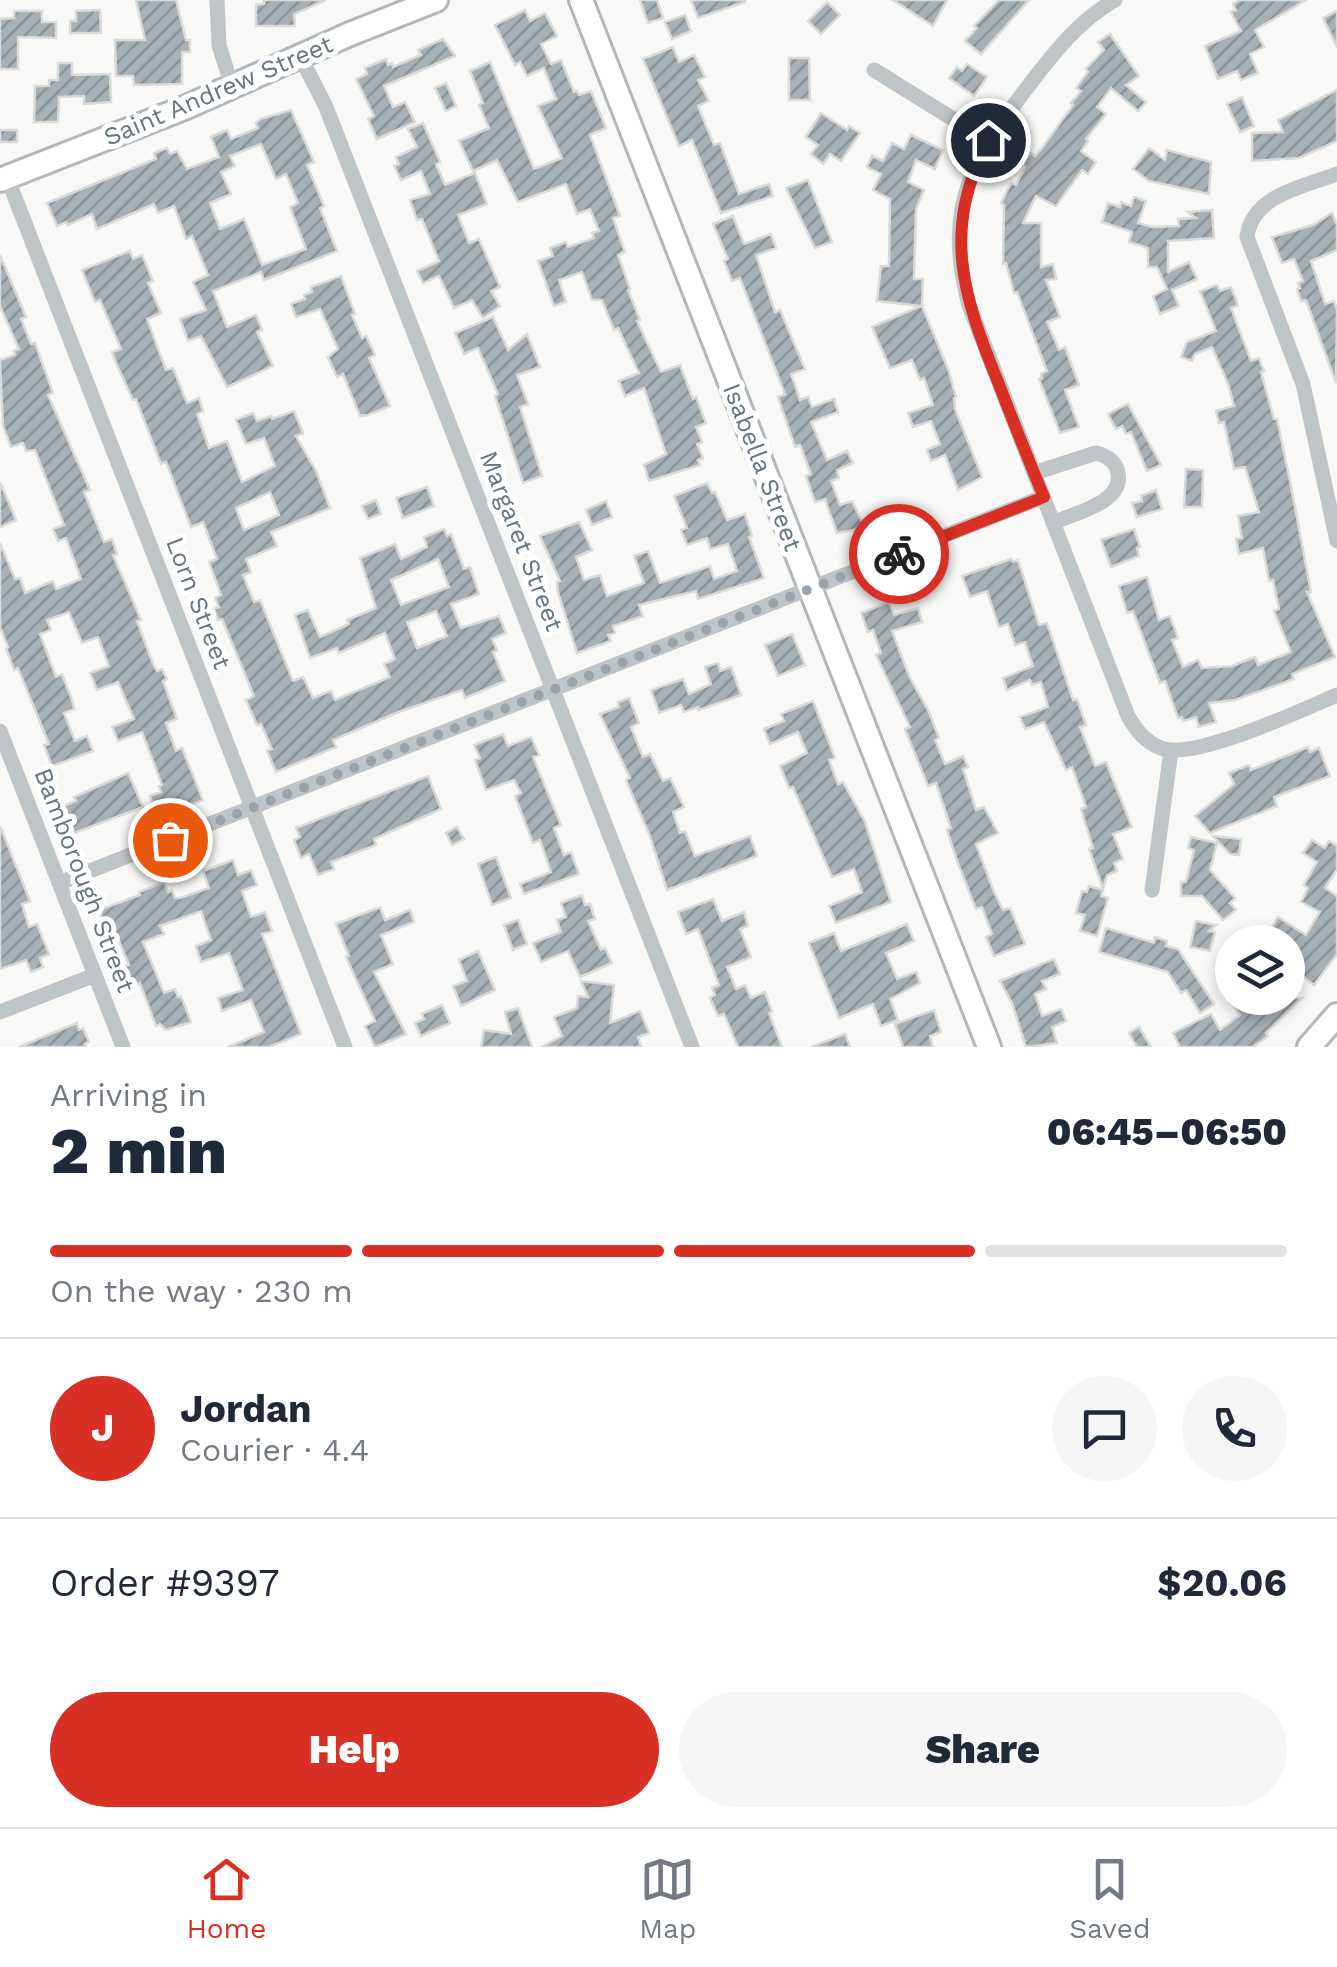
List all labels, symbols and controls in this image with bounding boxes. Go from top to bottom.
street label: Saint Andrew Street [100,29,337,152]
pin [946,98,1031,183]
icon: home [961,113,1016,168]
street label: Isabella Street [717,379,808,556]
street label: Margaret Street [474,447,569,636]
courier [849,504,949,604]
icon: bike [872,527,927,582]
street label: Lorn Street [160,533,237,674]
street label: Bamborough Street [28,764,141,997]
pin [128,798,213,883]
icon: bag [143,813,198,868]
map controls [1215,925,1305,1015]
button: layers [1215,925,1305,1015]
text: Arriving in [50,1076,207,1114]
text: 06:45–06:50 [1047,1110,1287,1154]
text: 2 min [50,1113,227,1189]
text: On the way · 230 m [50,1272,353,1310]
button: chat [1052,1376,1157,1481]
button: phone [1182,1376,1287,1481]
text: Jordan [180,1387,312,1431]
text: J [91,1406,114,1450]
text: Courier · 4.4 [180,1431,369,1469]
text: Order #9397 [50,1561,280,1605]
text: $20.06 [1157,1561,1287,1605]
button: Help [50,1692,659,1807]
button: Share [679,1692,1287,1807]
tab: Home [186,1852,266,1945]
tab: Map [639,1852,696,1945]
tab: Saved [1069,1852,1151,1945]

